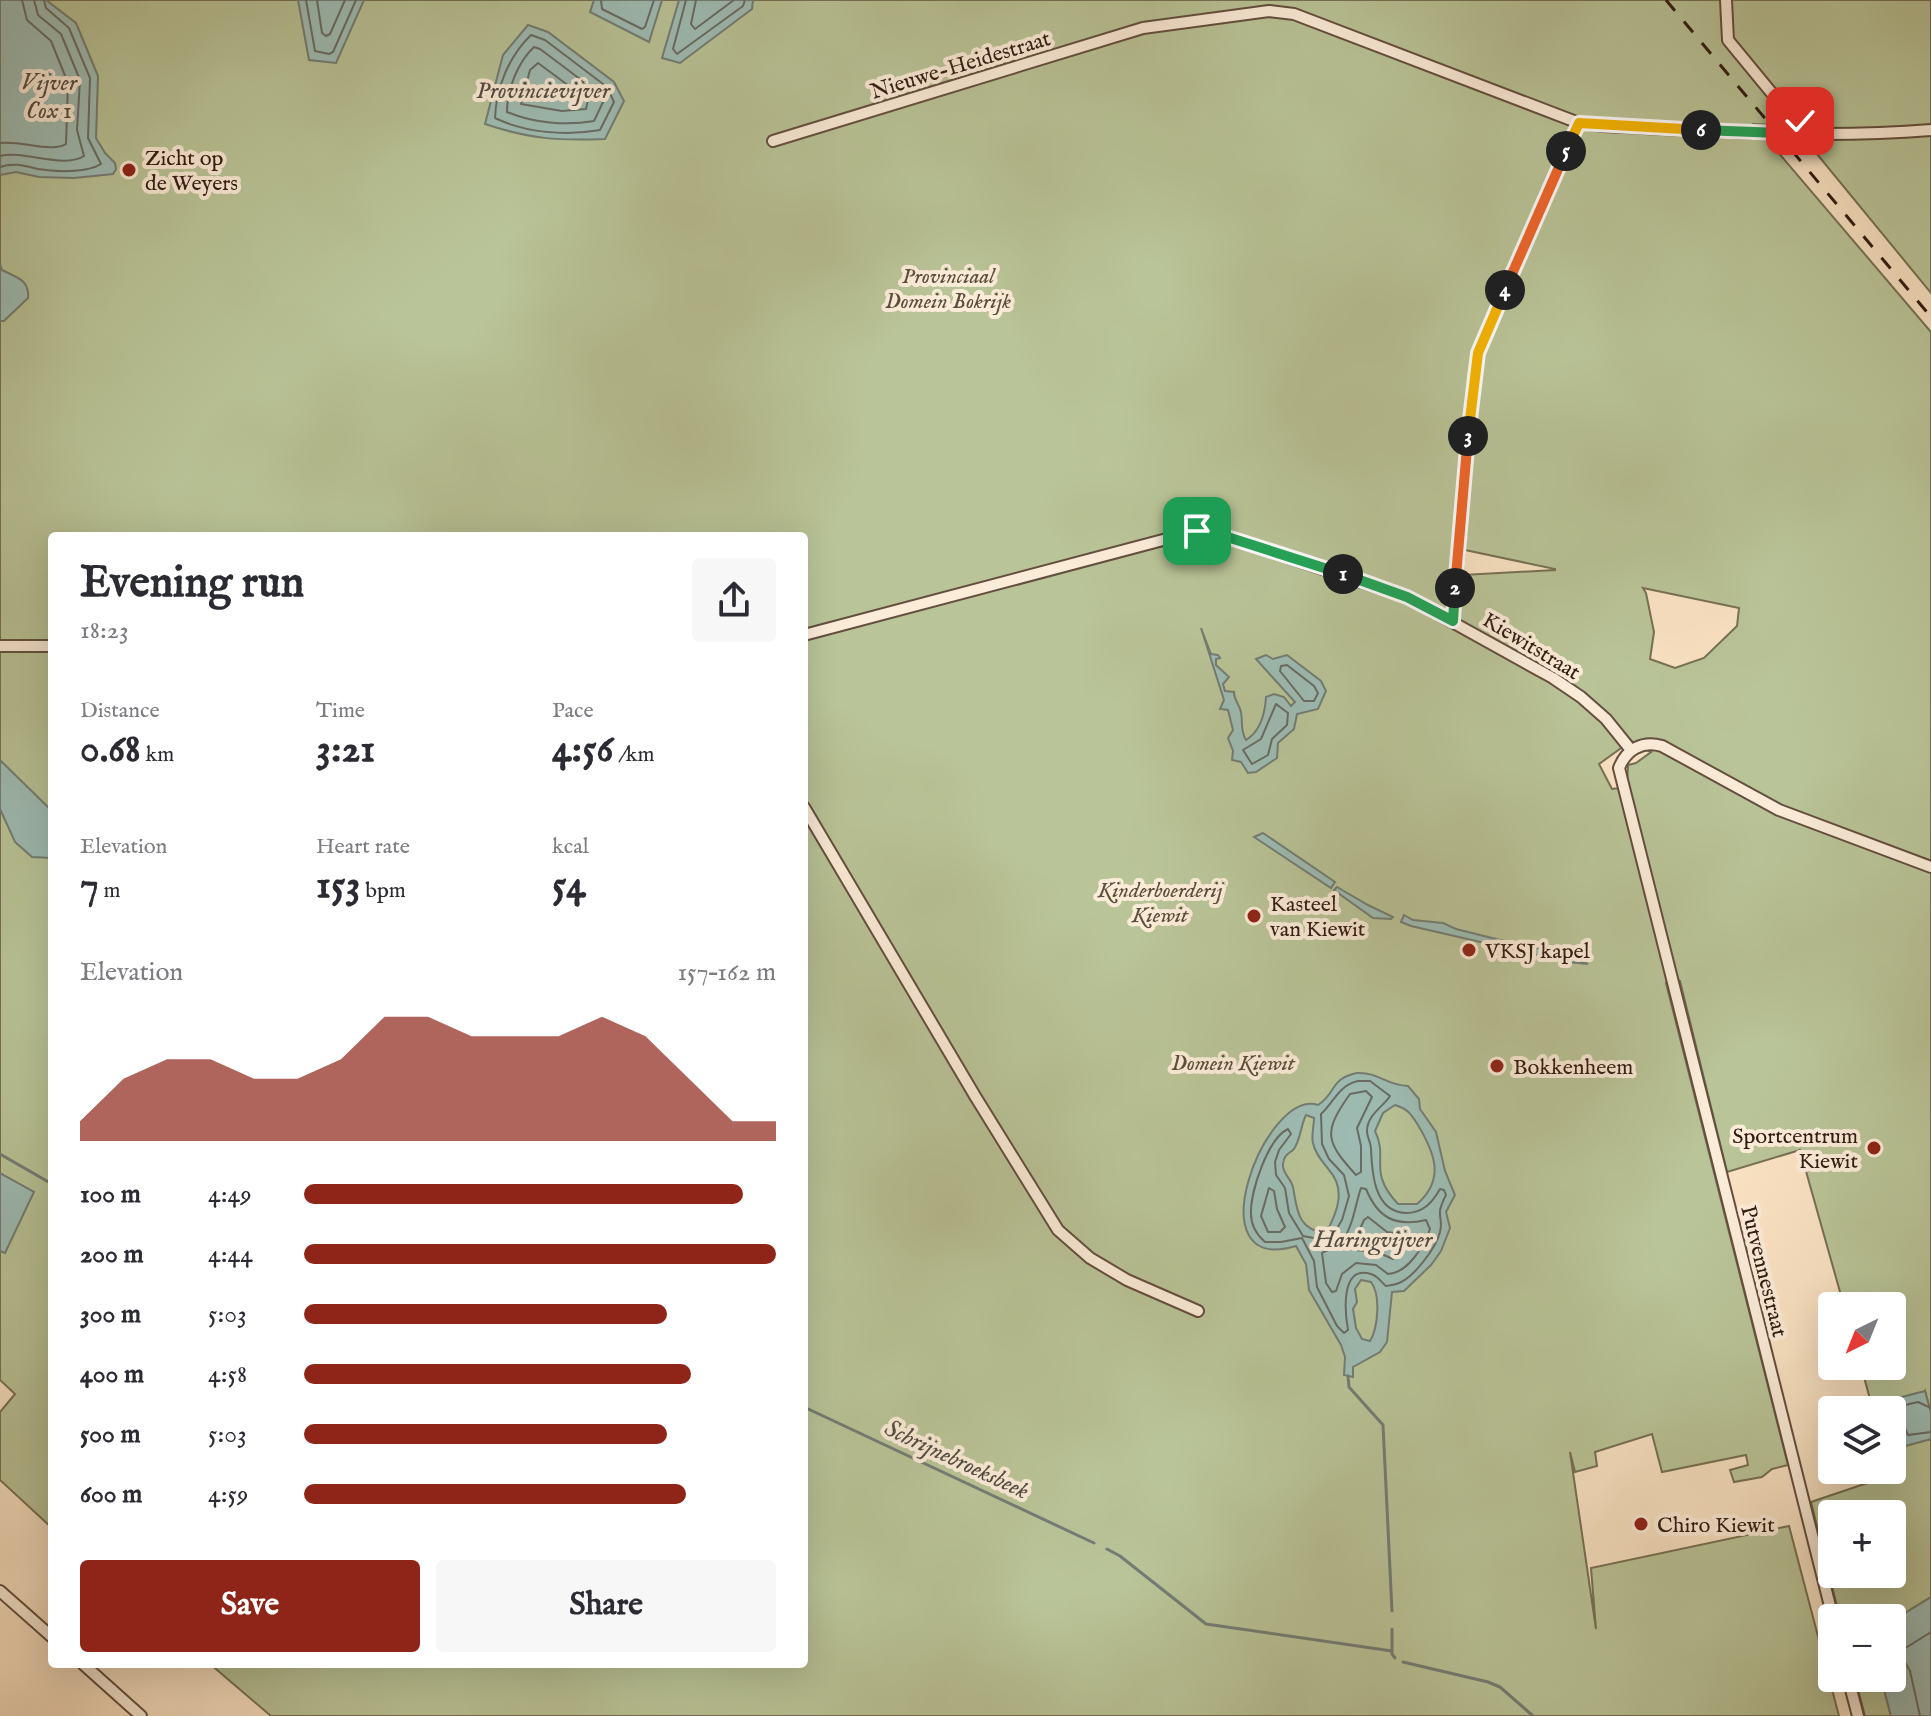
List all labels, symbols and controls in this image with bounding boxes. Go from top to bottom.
street label: Nieuwe-Heidestraat [867,25,1055,107]
water label: Vijver Cox 1 [21,68,79,127]
water label: Provincievijver [476,76,612,107]
pin [1766,87,1834,155]
icon: check [1778,99,1822,143]
pin: 6 [1681,110,1721,150]
text: 6 [1696,116,1706,144]
pin: 5 [1546,131,1586,171]
text: 5 [1562,137,1570,165]
place label: Zicht op de Weyers [145,145,238,198]
marker: Zicht op de Weyers [120,161,138,179]
park label: Provinciaal Domein Bokrijk [885,263,1011,316]
pin: 4 [1485,270,1525,310]
text: 4 [1500,276,1510,304]
pin: 3 [1448,416,1488,456]
text: 3 [1464,422,1472,450]
pin [1163,497,1231,565]
icon: arrive [1175,509,1219,553]
pin: 1 [1323,554,1363,594]
text: Evening run [80,556,304,612]
button: share [692,558,776,642]
text: 1 [1339,560,1347,588]
pin: 2 [1435,568,1475,608]
text: 2 [1450,574,1460,602]
street label: Kiewitstraat [1477,606,1586,687]
text: 18:23 [80,614,129,647]
text: Distance [80,697,160,725]
text: Time [316,697,365,725]
text: Pace [552,697,594,725]
text: 0.68 [80,725,141,776]
text: 3:21 [316,725,375,776]
text: 4:56 [552,725,613,776]
text: km [141,741,174,769]
text: /km [613,741,654,769]
text: Elevation [80,833,167,861]
text: Heart rate [316,833,410,861]
text: kcal [552,833,589,861]
text: 7 [80,861,99,912]
text: 153 [316,861,360,912]
text: 54 [552,861,586,912]
text: m [99,877,121,905]
text: bpm [360,877,406,905]
park label: Kinderboerderij Kiewit [1097,877,1225,930]
place label: Kasteel van Kiewit [1270,891,1366,944]
marker: Kasteel van Kiewit [1245,907,1263,925]
place label: VKSJ kapel [1484,938,1590,966]
marker: VKSJ kapel [1460,941,1478,959]
text: Elevation [80,956,183,989]
text: 157–162 m [677,956,776,989]
park label: Domein Kiewit [1171,1050,1296,1078]
place label: Bokkenheem [1513,1054,1633,1082]
marker: Bokkenheem [1488,1057,1506,1075]
place label: Sportcentrum Kiewit [1732,1123,1858,1176]
marker: Sportcentrum Kiewit [1865,1139,1883,1157]
text: 100 m [80,1178,141,1211]
text: 4:49 [208,1178,252,1211]
street label: Putvennestraat [1733,1203,1793,1341]
water label: Haringvijver [1313,1225,1434,1256]
text: 200 m [80,1238,144,1271]
text: 4:44 [208,1238,253,1271]
north arrow [1818,1292,1906,1380]
map controls [1818,1292,1906,1692]
text: 300 m [80,1298,141,1331]
text: 5:03 [208,1298,247,1331]
text: 400 m [80,1358,144,1391]
text: 4:58 [208,1358,247,1391]
button: layers [1818,1396,1906,1484]
water label: Schrijnebroeksbeek [879,1413,1034,1507]
text: 500 m [80,1418,141,1451]
text: 5:03 [208,1418,247,1451]
text: 600 m [80,1478,142,1511]
text: 4:59 [208,1478,248,1511]
button: + [1818,1500,1906,1588]
place label: Chiro Kiewit [1657,1512,1775,1540]
marker: Chiro Kiewit [1632,1515,1650,1533]
button: Save [80,1560,420,1652]
button: Share [436,1560,776,1652]
button: − [1818,1604,1906,1692]

